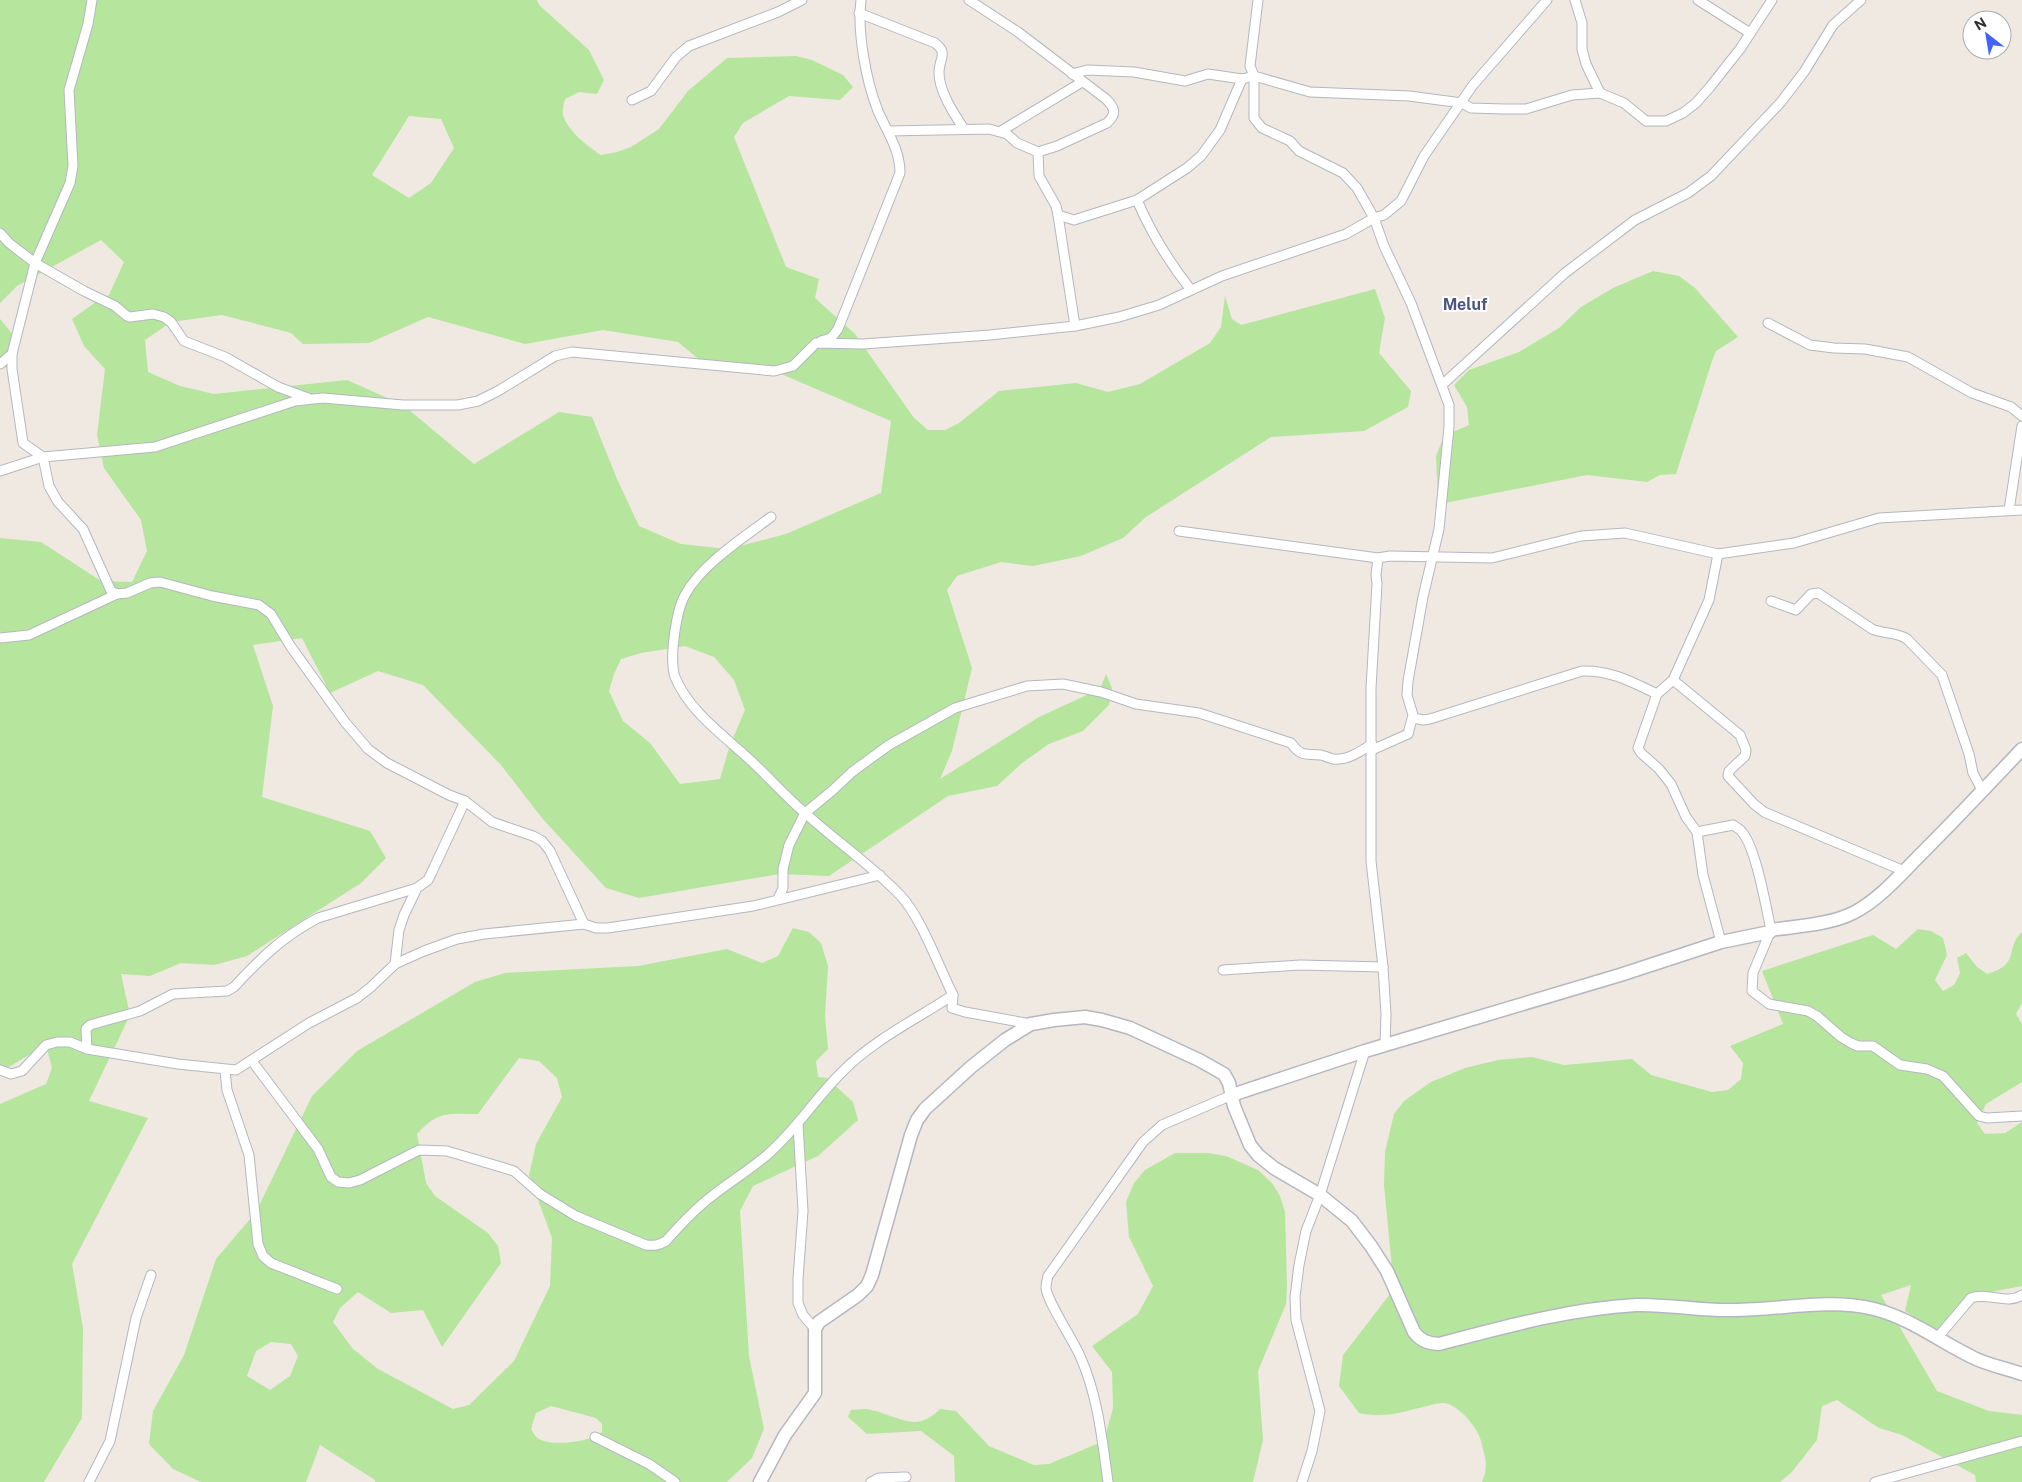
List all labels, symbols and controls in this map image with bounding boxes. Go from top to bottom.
north arrow [1962,10,2012,60]
text: N [1971,14,1989,34]
district label: Meluf [1443,295,1488,314]

